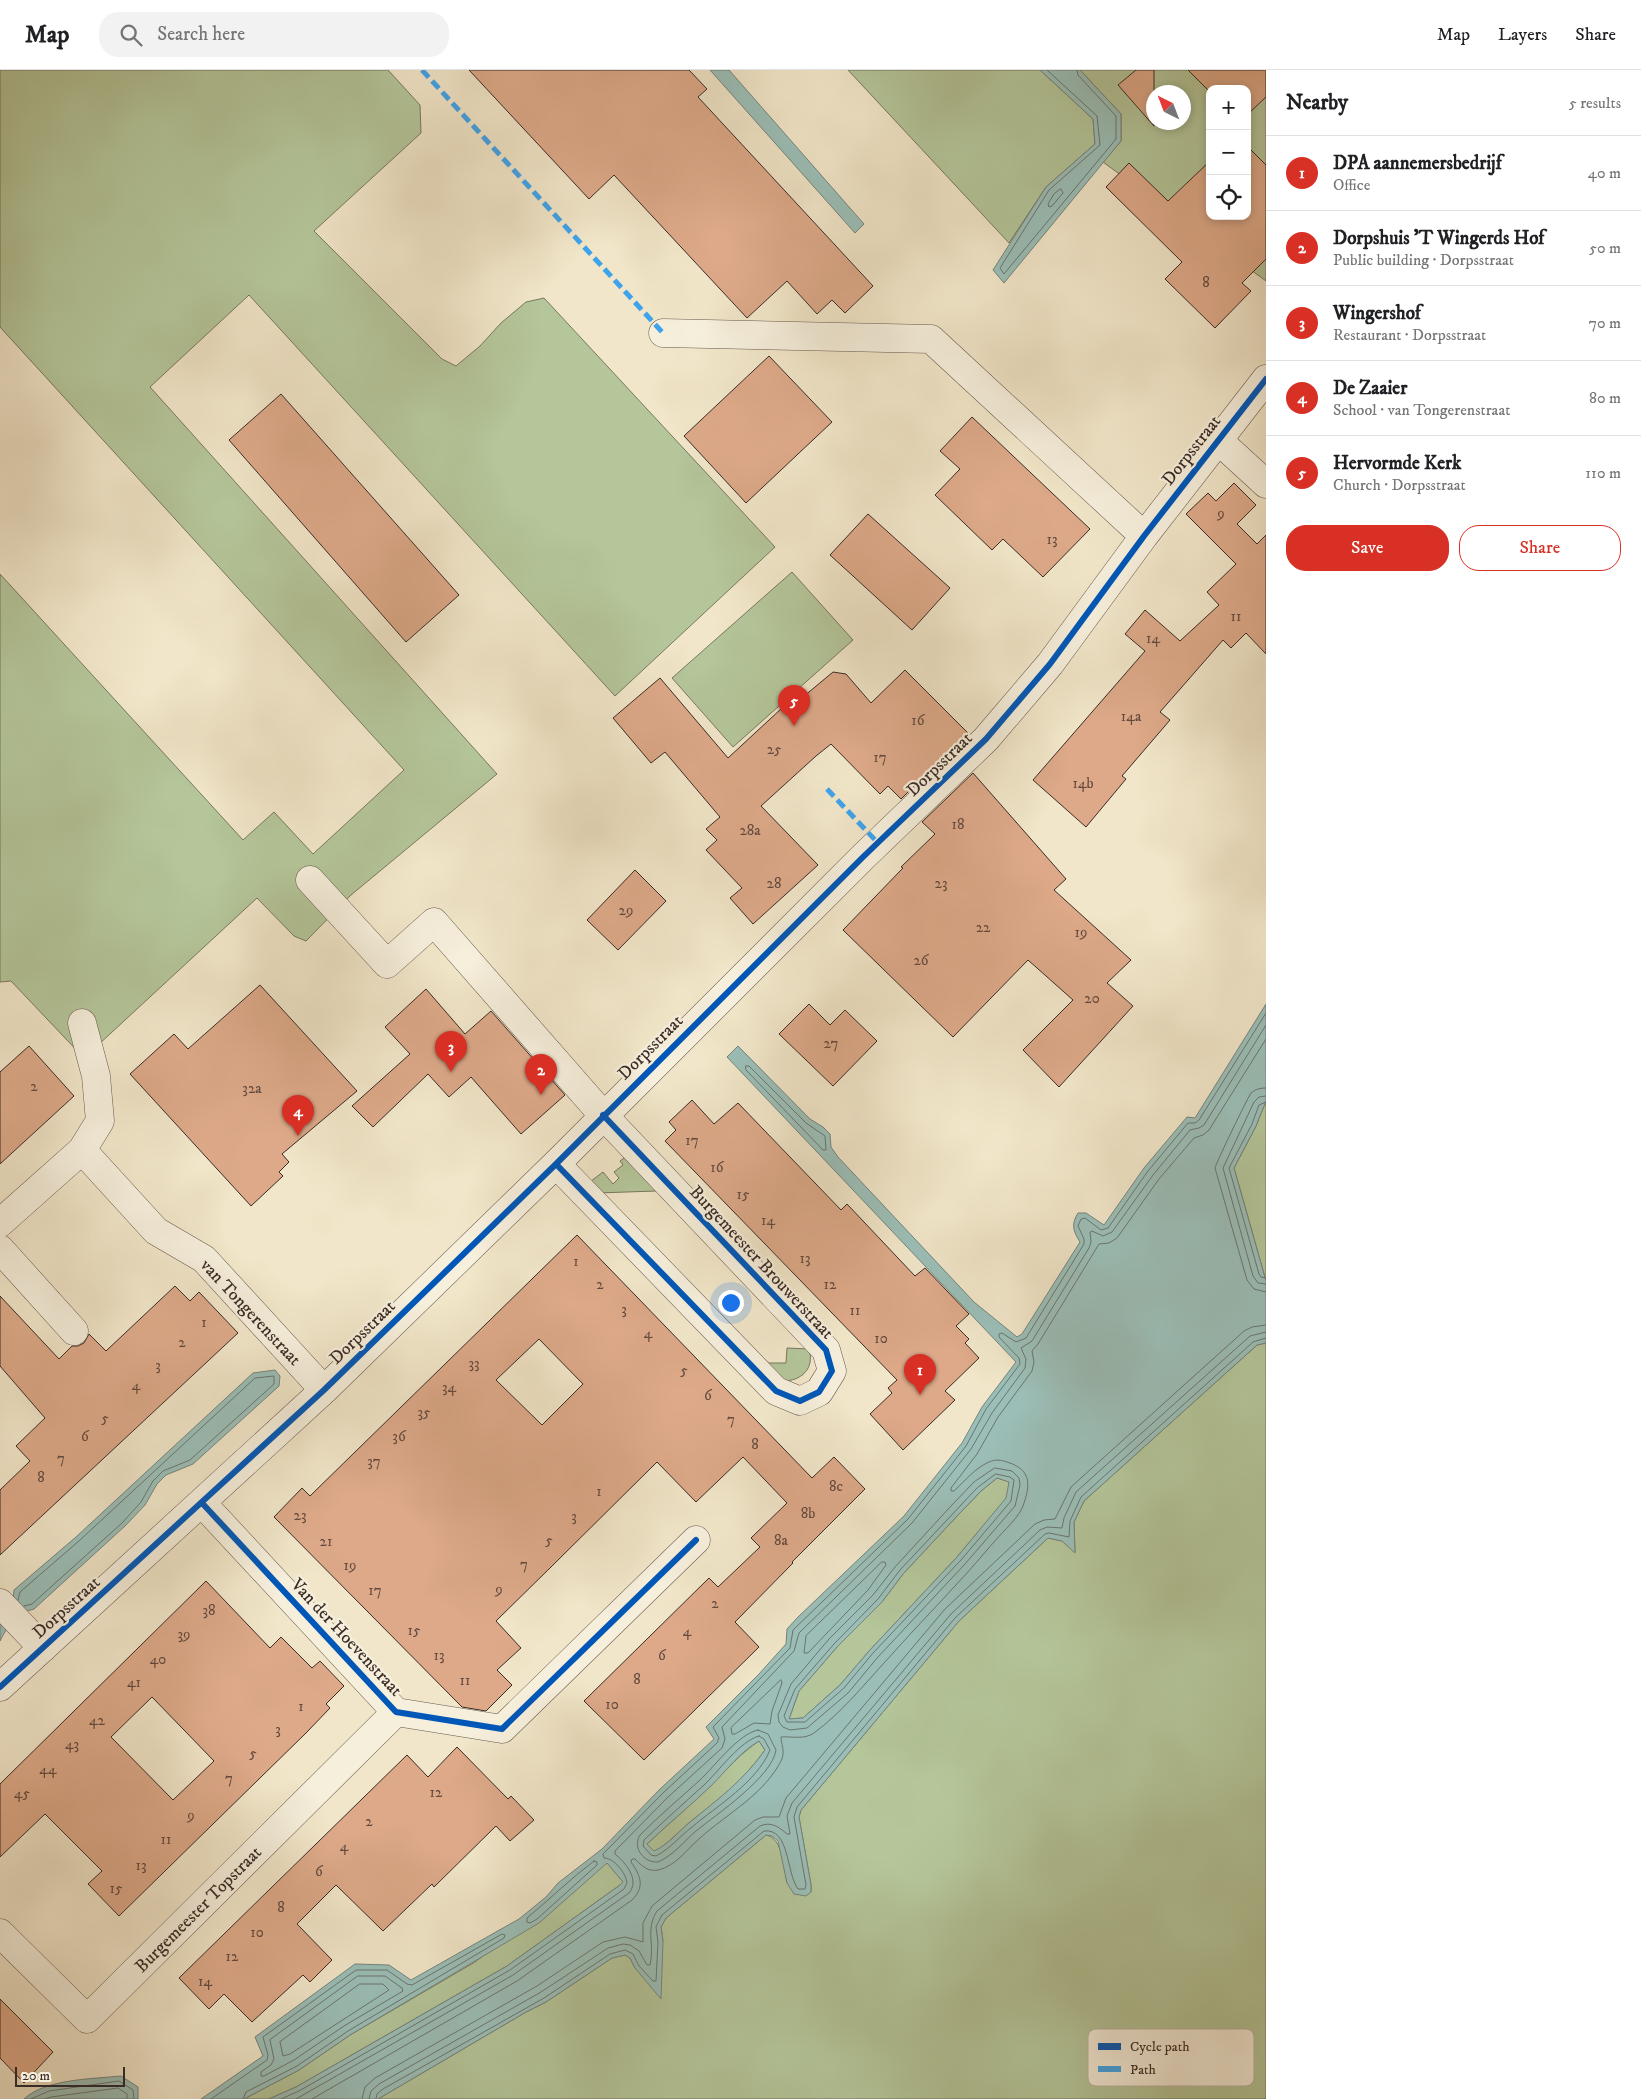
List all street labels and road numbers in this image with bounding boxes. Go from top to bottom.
street label: Dorpsstraat [1157,411,1226,490]
street label: Dorpsstraat [902,728,977,802]
street label: Dorpsstraat [613,1010,688,1085]
street label: Burgemeester Brouwerstraat [684,1181,838,1344]
street label: van Tongerenstraat [194,1254,306,1371]
street label: Dorpsstraat [325,1296,400,1370]
street label: Dorpsstraat [28,1572,105,1644]
street label: Van der Hoevenstraat [285,1573,407,1701]
street label: Burgemeester Topstraat [131,1842,267,1978]

